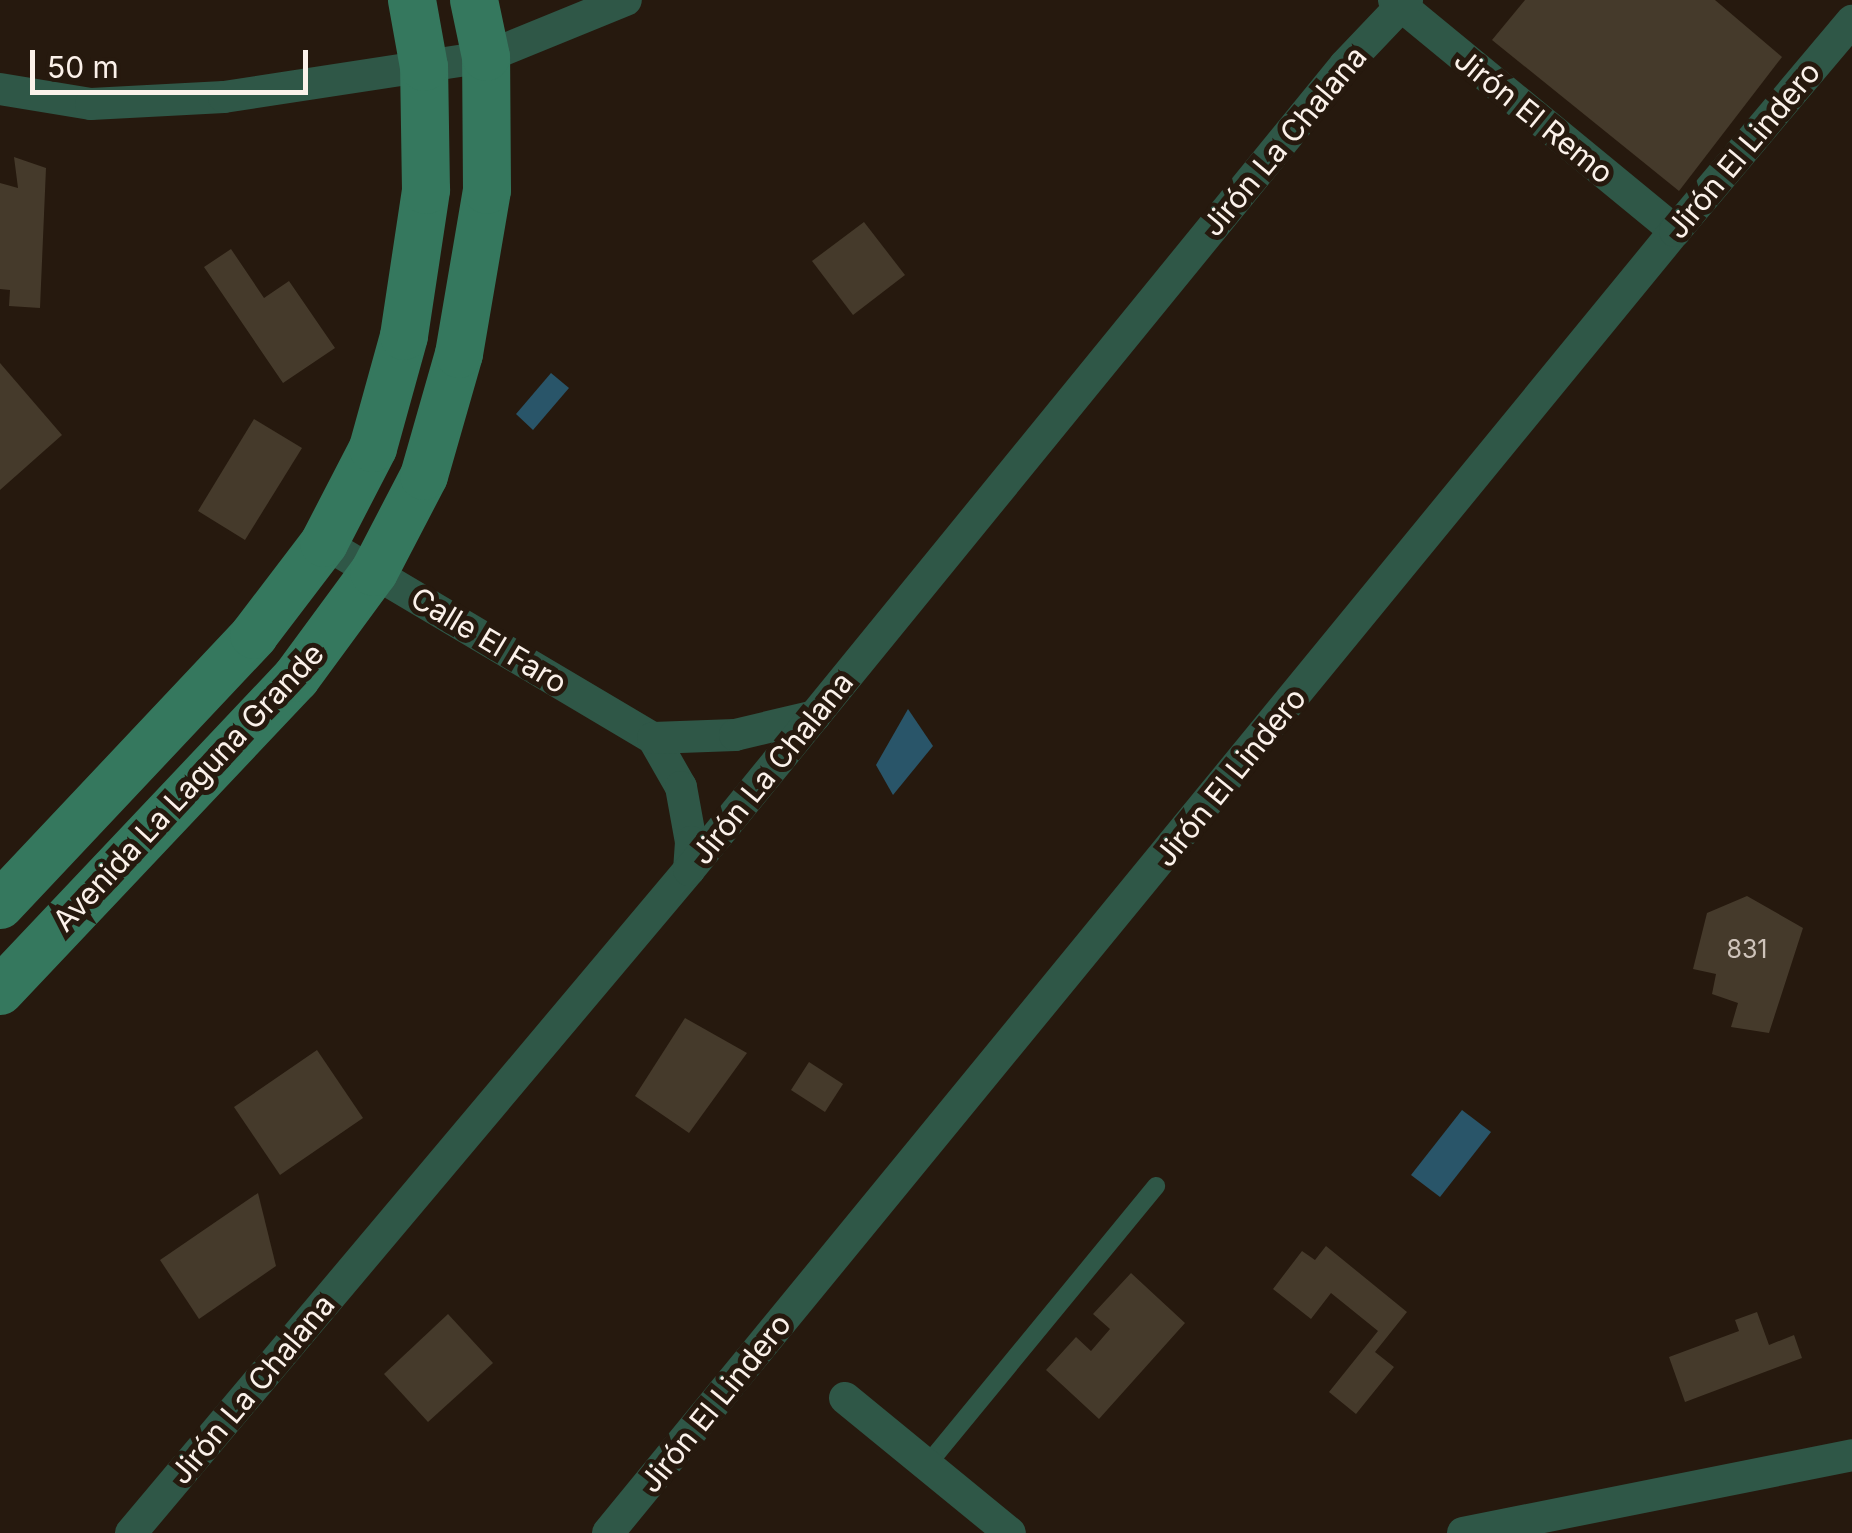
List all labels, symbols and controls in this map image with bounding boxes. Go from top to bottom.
scale bar [35,30,312,92]
street label: Jirón La Chalana [1194,39,1374,243]
street label: Jirón El Remo [1447,41,1621,191]
text: 50 m [47,49,119,85]
street label: Jirón El Lindero [1659,54,1827,246]
street label: Calle El Faro [404,579,574,701]
street label: Avenida La Laguna Grande [45,636,331,938]
street label: Jirón La Chalana [684,665,860,871]
street label: Jirón El Lindero [1147,680,1313,874]
house number: 831 [1726,934,1768,964]
street label: Jirón La Chalana [162,1287,342,1491]
street label: Jirón El Lindero [632,1306,798,1500]

